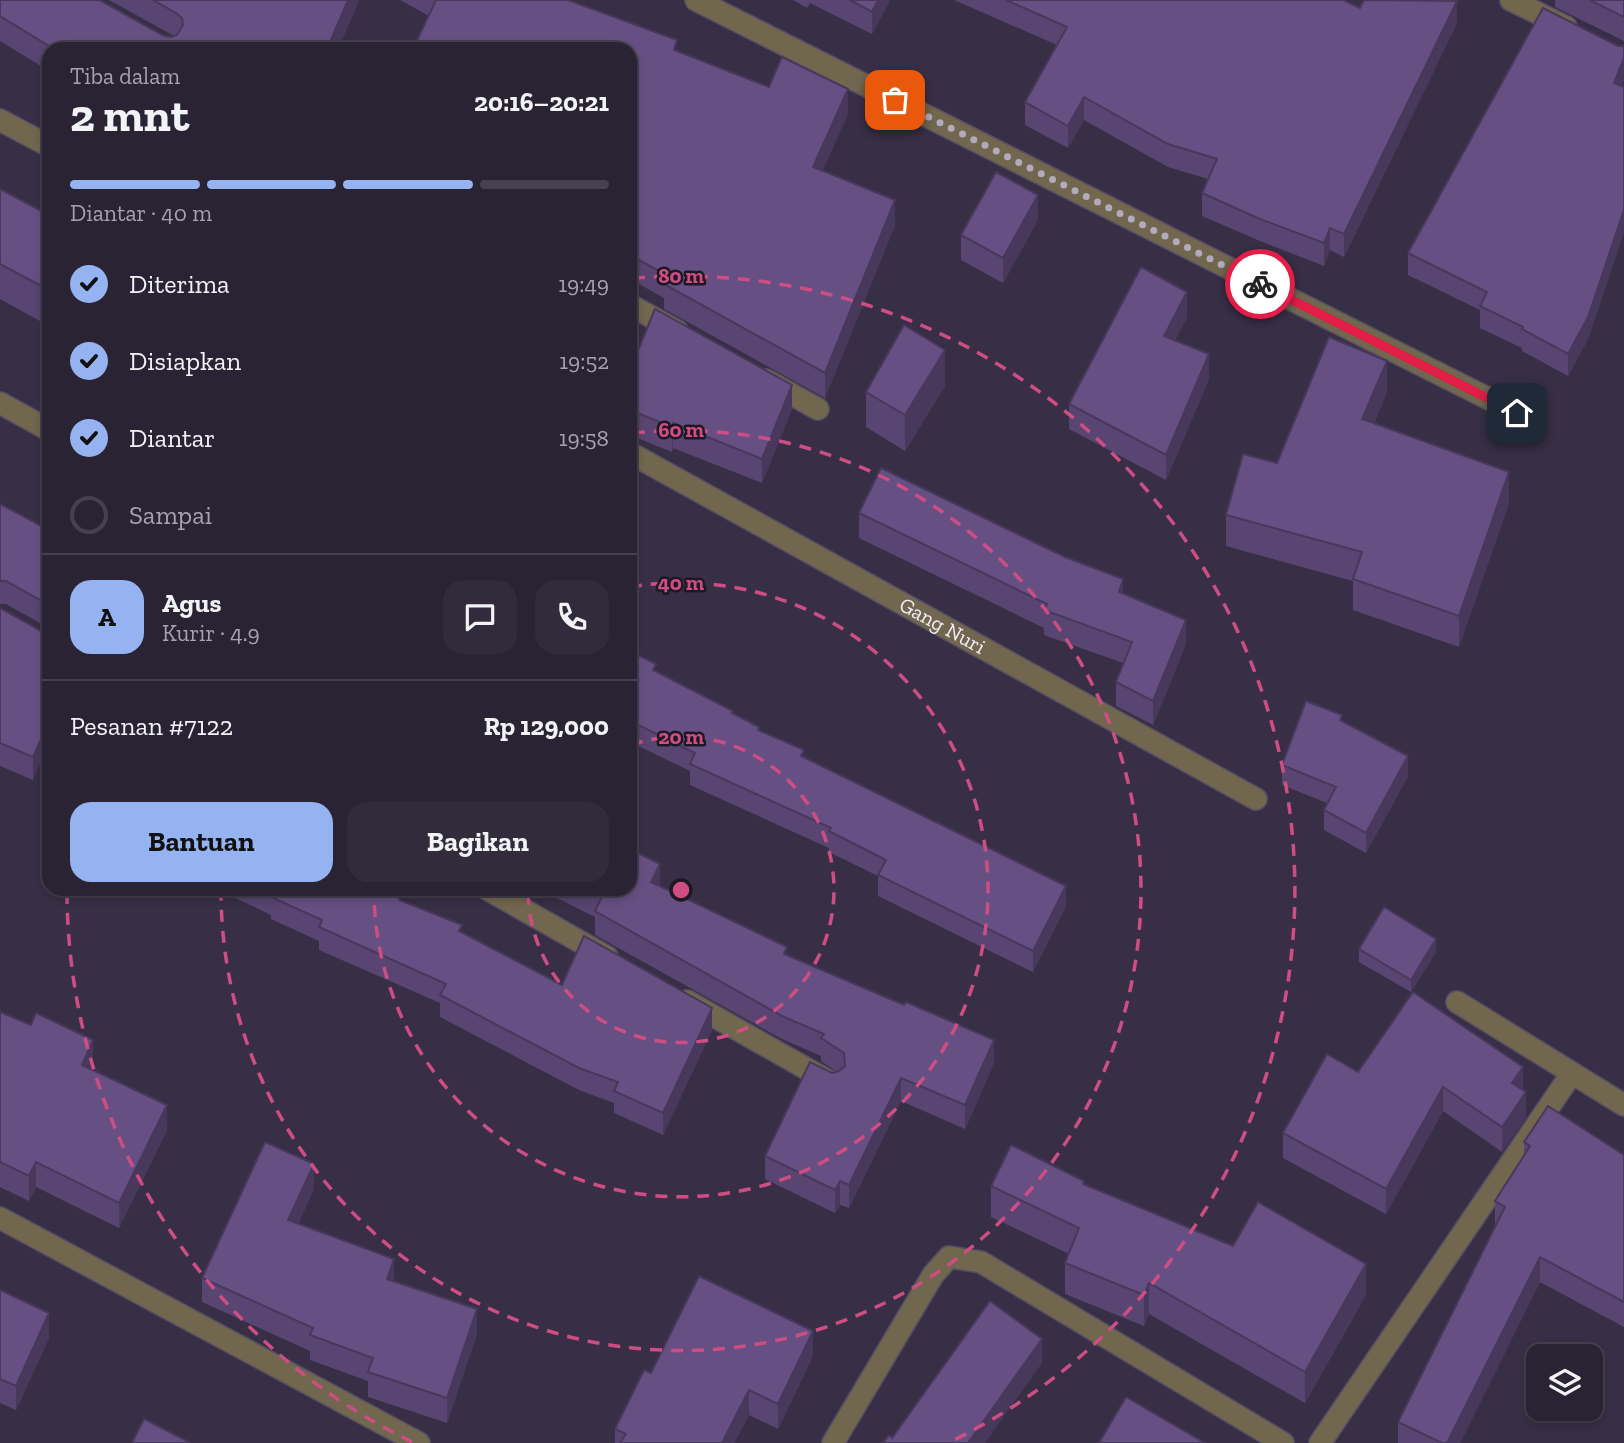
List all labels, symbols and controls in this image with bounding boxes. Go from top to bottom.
text: Tiba dalam [70,62,180,90]
pin [865,70,925,130]
icon: bag [876,81,914,119]
text: 20:16–20:21 [474,86,609,118]
text: 2 mnt [70,88,189,143]
text: Diantar · 40 m [70,199,212,227]
courier [1225,249,1295,319]
text: 80 m [658,263,704,288]
icon: check [70,265,108,303]
icon: bike [1241,265,1279,303]
text: Diterima [129,268,230,300]
text: 19:49 [558,270,609,298]
icon: check [70,342,108,380]
text: Disiapkan [129,345,241,377]
text: 19:52 [559,347,609,375]
pin [1487,383,1547,443]
icon: home [1498,394,1536,432]
text: 60 m [658,417,704,442]
icon: check [70,419,108,457]
text: Diantar [129,422,215,454]
text: 19:58 [559,424,609,452]
text: Sampai [129,499,212,531]
text: 40 m [658,570,705,595]
button: chat [443,580,517,654]
button: phone [535,580,609,654]
text: Agus [162,587,221,619]
street label: Gang Nuri [895,591,990,659]
text: A [98,601,116,633]
text: Kurir · 4.9 [162,619,260,647]
text: Pesanan #7122 [70,710,233,742]
text: Rp 129,000 [484,710,609,742]
text: 20 m [658,724,704,749]
button: Bantuan [70,802,333,882]
button: Bagikan [347,802,609,882]
centre of rings [669,878,693,902]
map controls [1526,1344,1603,1421]
button: layers [1526,1344,1603,1421]

